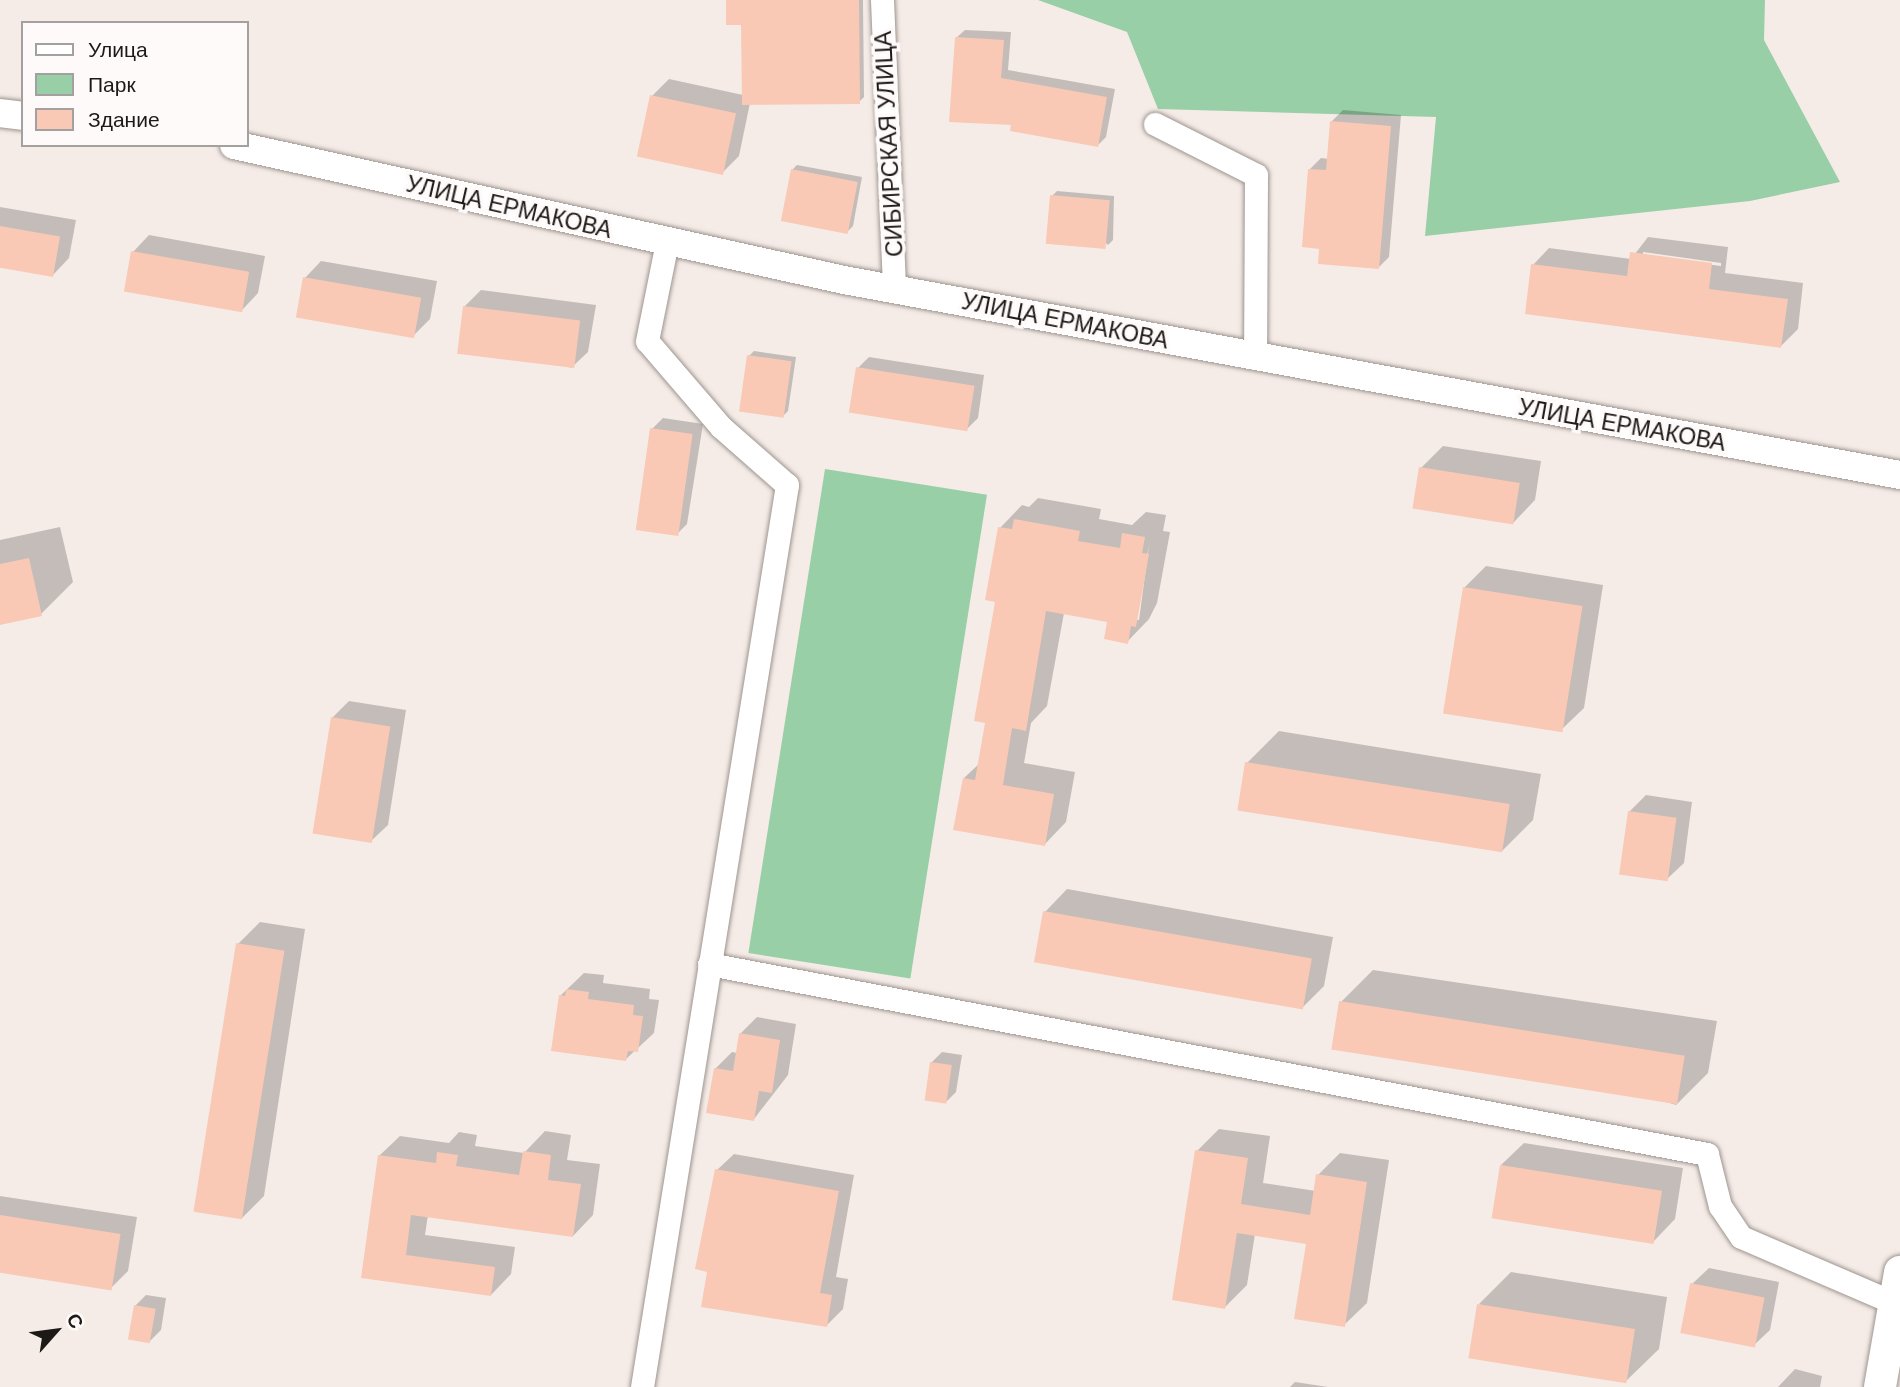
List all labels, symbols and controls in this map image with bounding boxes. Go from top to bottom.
legend [21,21,248,147]
street label: СИБИРСКАЯ УЛИЦА [869,30,909,258]
text: Улица [88,38,148,61]
text: Парк [88,73,136,96]
text: Здание [88,108,160,131]
street label: УЛИЦА ЕРМАКОВА [404,170,614,244]
street label: УЛИЦА ЕРМАКОВА [959,287,1171,355]
street label: УЛИЦА ЕРМАКОВА [1516,393,1728,457]
north arrow [21,1296,91,1366]
text: С [62,1310,87,1332]

